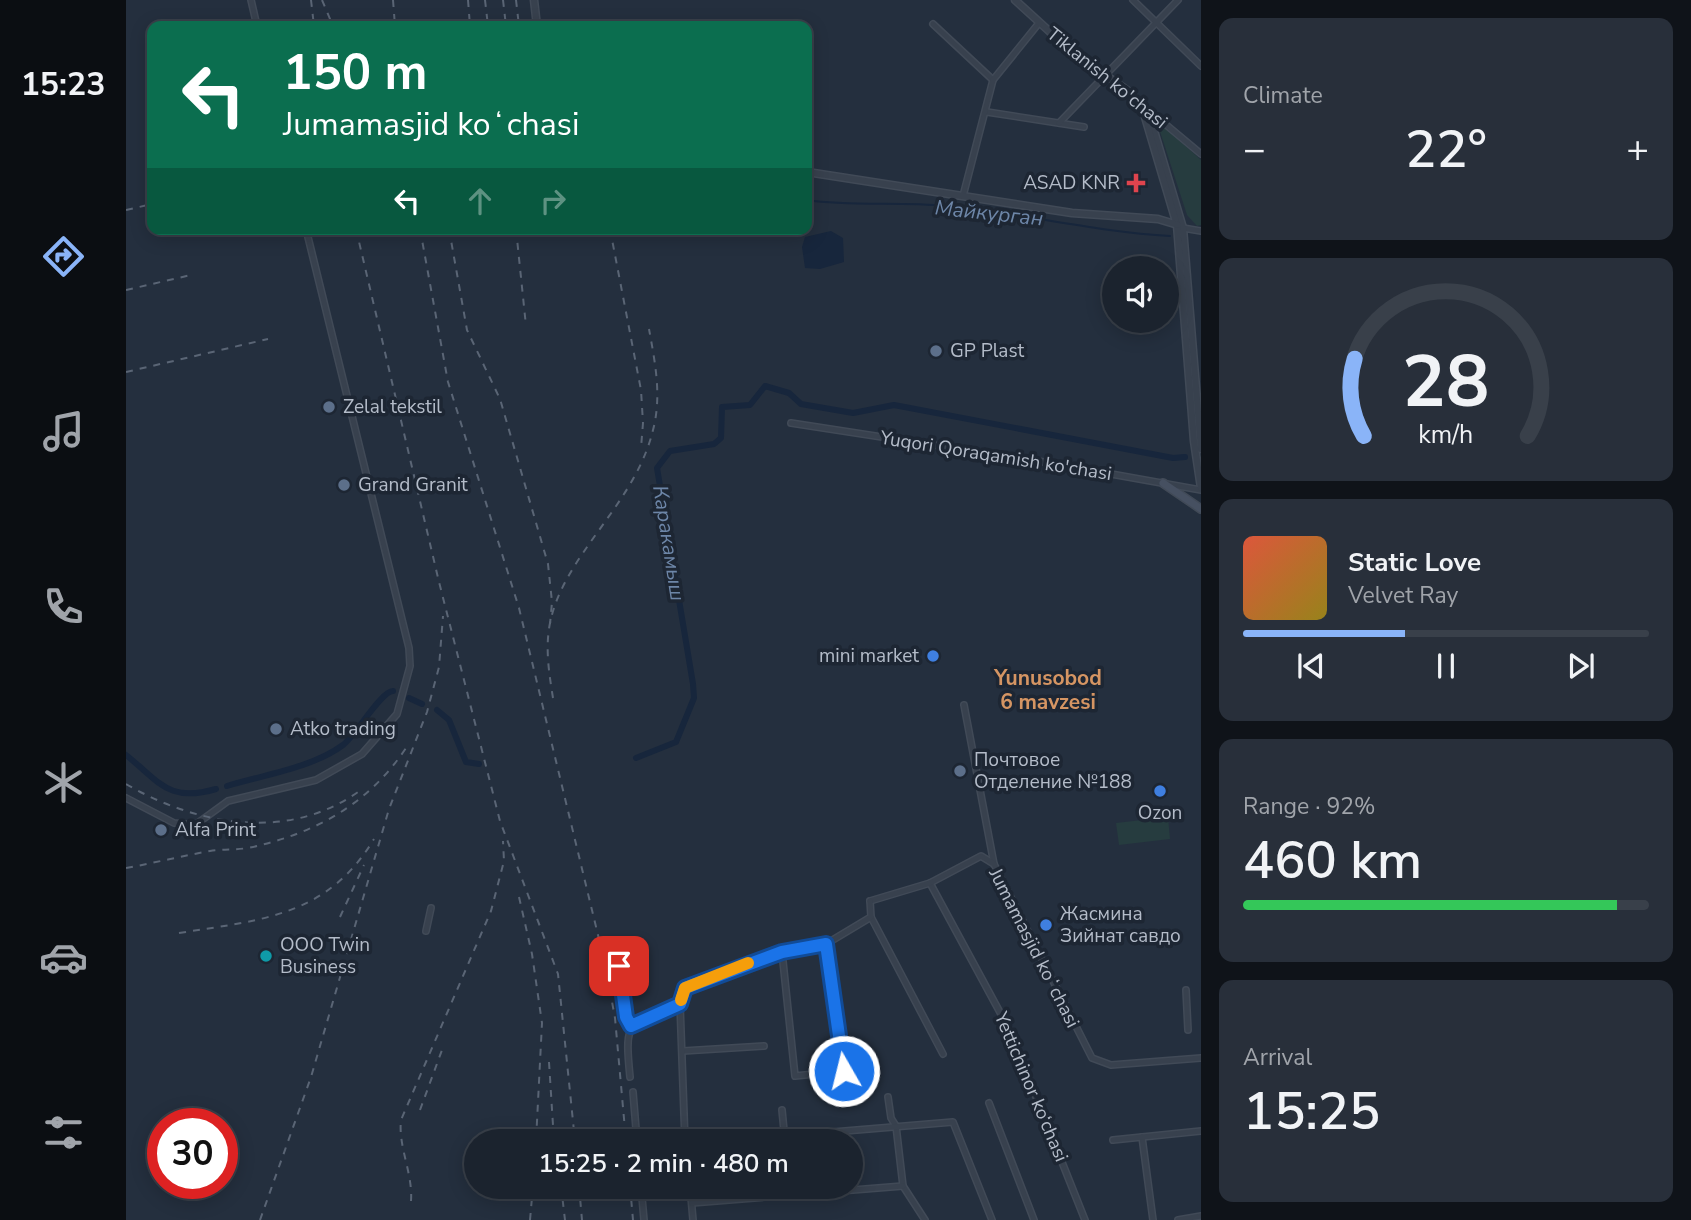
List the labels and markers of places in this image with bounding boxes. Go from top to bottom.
place label: ASAD KNR [1023,170,1120,196]
marker: ASAD KNR [1126,173,1146,193]
place label: GP Plast [950,338,1024,364]
marker: GP Plast [928,343,944,359]
place label: Zelal tekstil [343,394,442,420]
marker: Zelal tekstil [321,399,337,415]
place label: Grand Granit [358,472,468,498]
marker: Grand Granit [336,477,352,493]
place label: mini market [819,643,919,669]
marker: mini market [925,648,941,664]
place label: Atko trading [290,716,396,742]
marker: Atko trading [268,721,284,737]
place label: Почтовое Отделение №188 [974,747,1132,795]
marker: Почтовое Отделение №188 [952,763,968,779]
marker: Ozon [1152,783,1168,799]
place label: Ozon [1138,800,1182,826]
place label: Alfa Print [175,817,256,843]
marker: Alfa Print [153,822,169,838]
place label: Жасмина Зийнат савдо [1060,901,1181,949]
marker: Жасмина Зийнат савдо [1038,917,1054,933]
place label: ООО Twin Business [280,932,370,980]
pin [589,936,649,996]
marker: ООО Twin Business [258,948,274,964]

